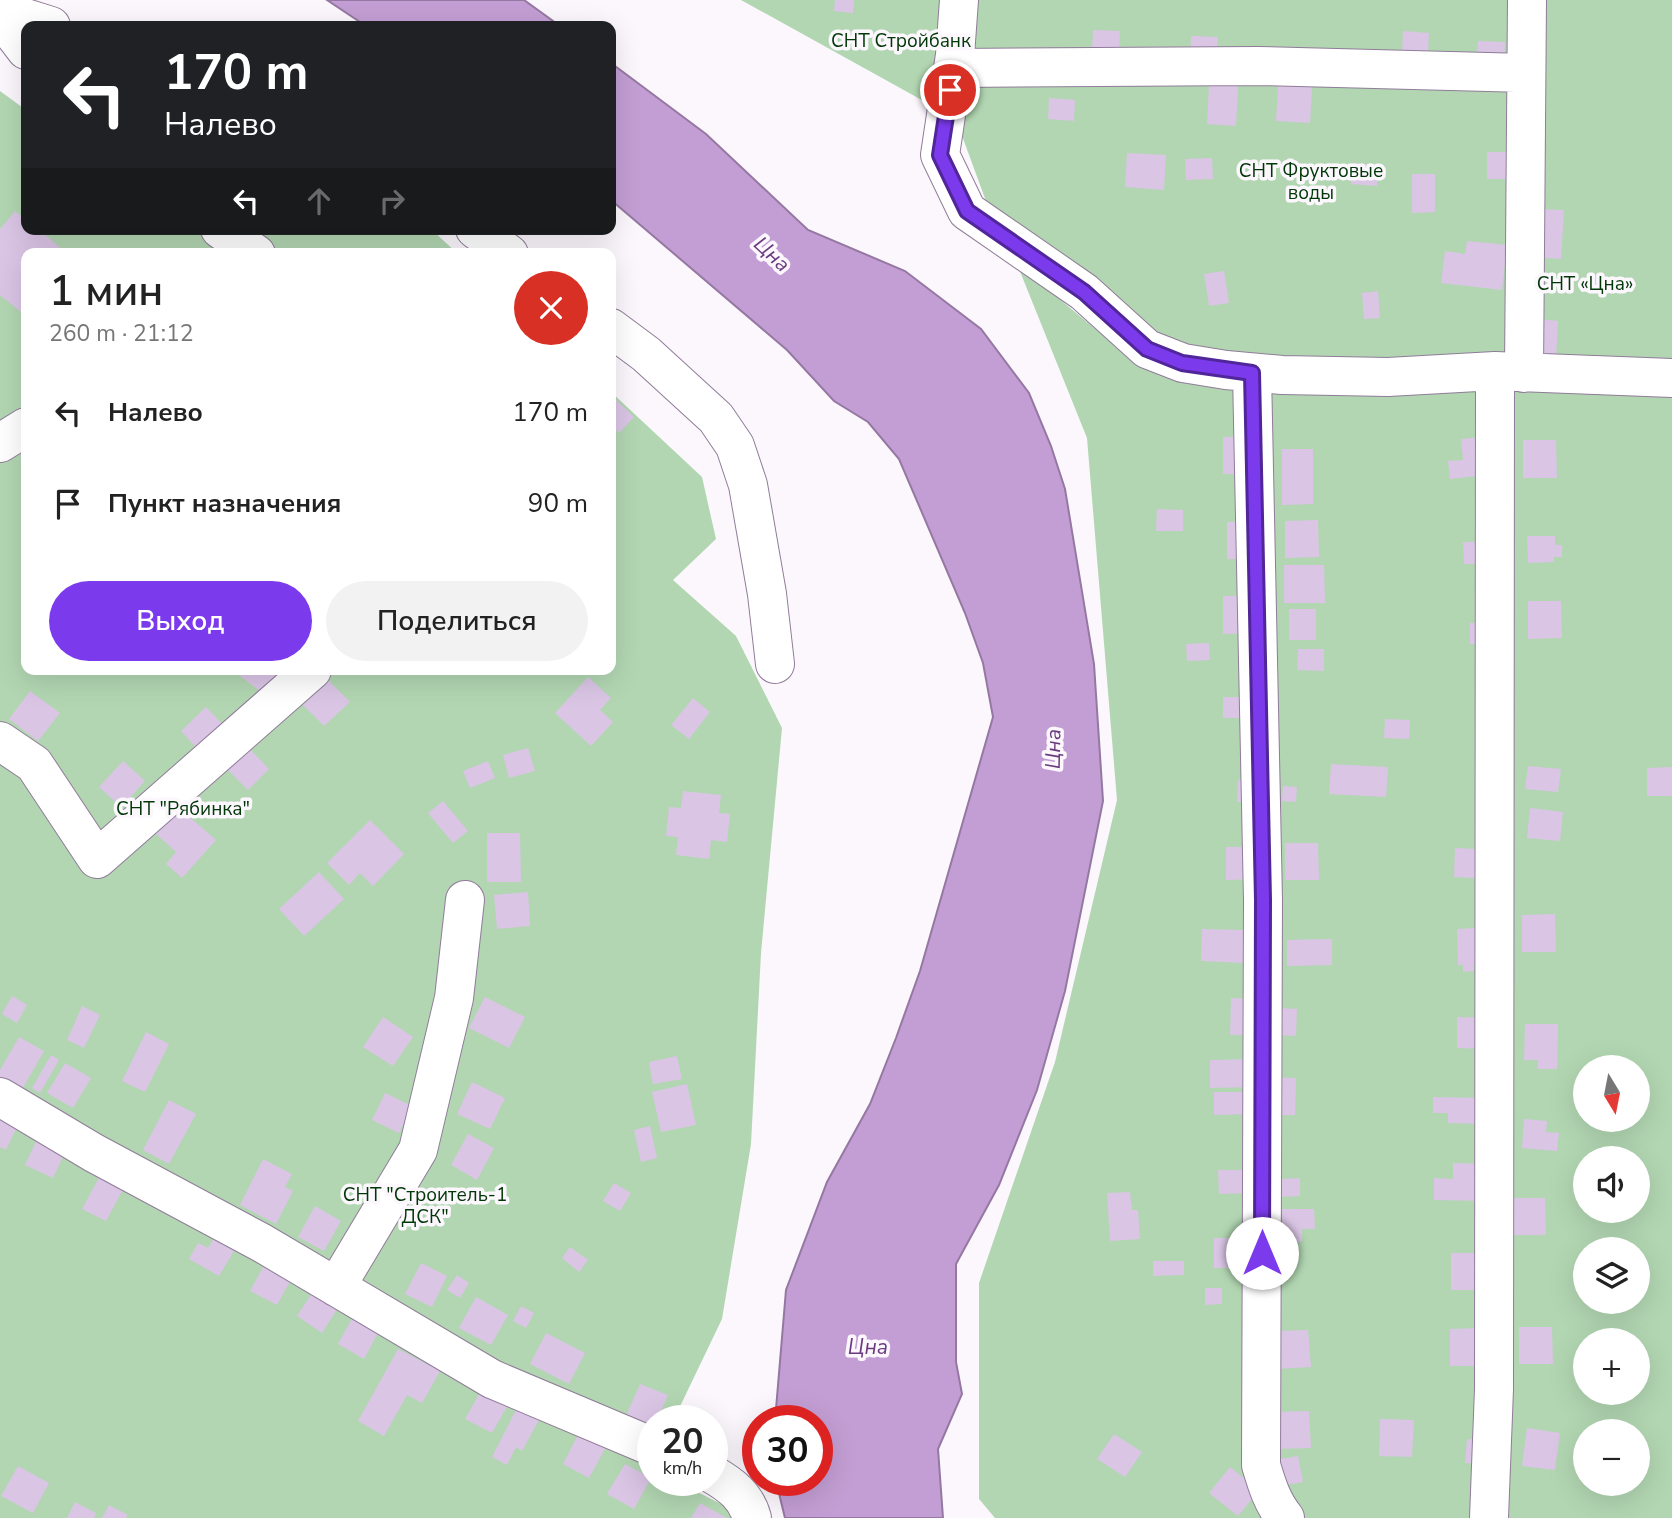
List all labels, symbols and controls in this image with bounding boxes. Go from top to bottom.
park label: СНТ Стройбанк [831,28,971,54]
text: 170 m [164,39,308,106]
icon: left [49,49,140,140]
pin [920,60,980,120]
icon: arrive [931,71,969,109]
text: Налево [164,103,277,146]
park label: СНТ Фруктовые воды [1239,158,1383,206]
icon: left [227,182,265,220]
icon: ahead [300,182,338,220]
icon: right [373,182,411,220]
water label: Цна [748,230,796,278]
text: 1 мин [49,263,163,320]
button: close [514,271,588,345]
park label: СНТ «Цна» [1537,271,1633,297]
text: 260 m · 21:12 [49,318,194,349]
icon: left [49,394,87,432]
text: Налево [108,395,203,430]
text: 170 m [512,395,588,430]
icon: arrive [49,485,87,523]
text: Пункт назначения [108,486,341,521]
text: 90 m [528,486,588,521]
button: Выход [49,581,312,661]
button: Поделиться [326,581,588,661]
water label: Цна [1039,729,1067,769]
park label: СНТ "Рябинка" [116,796,250,822]
north arrow [1573,1055,1650,1132]
map controls [1573,1055,1650,1496]
button: sound [1573,1146,1650,1223]
park label: СНТ "Строитель-1 ДСК" [343,1182,507,1230]
position arrow [1225,1216,1299,1290]
button: layers [1573,1237,1650,1314]
button: + [1573,1328,1650,1405]
water label: Цна [848,1333,888,1361]
speed limit sign: 30 [742,1405,833,1496]
text: 20 [661,1418,704,1465]
button: − [1573,1419,1650,1496]
text: km/h [663,1456,702,1480]

